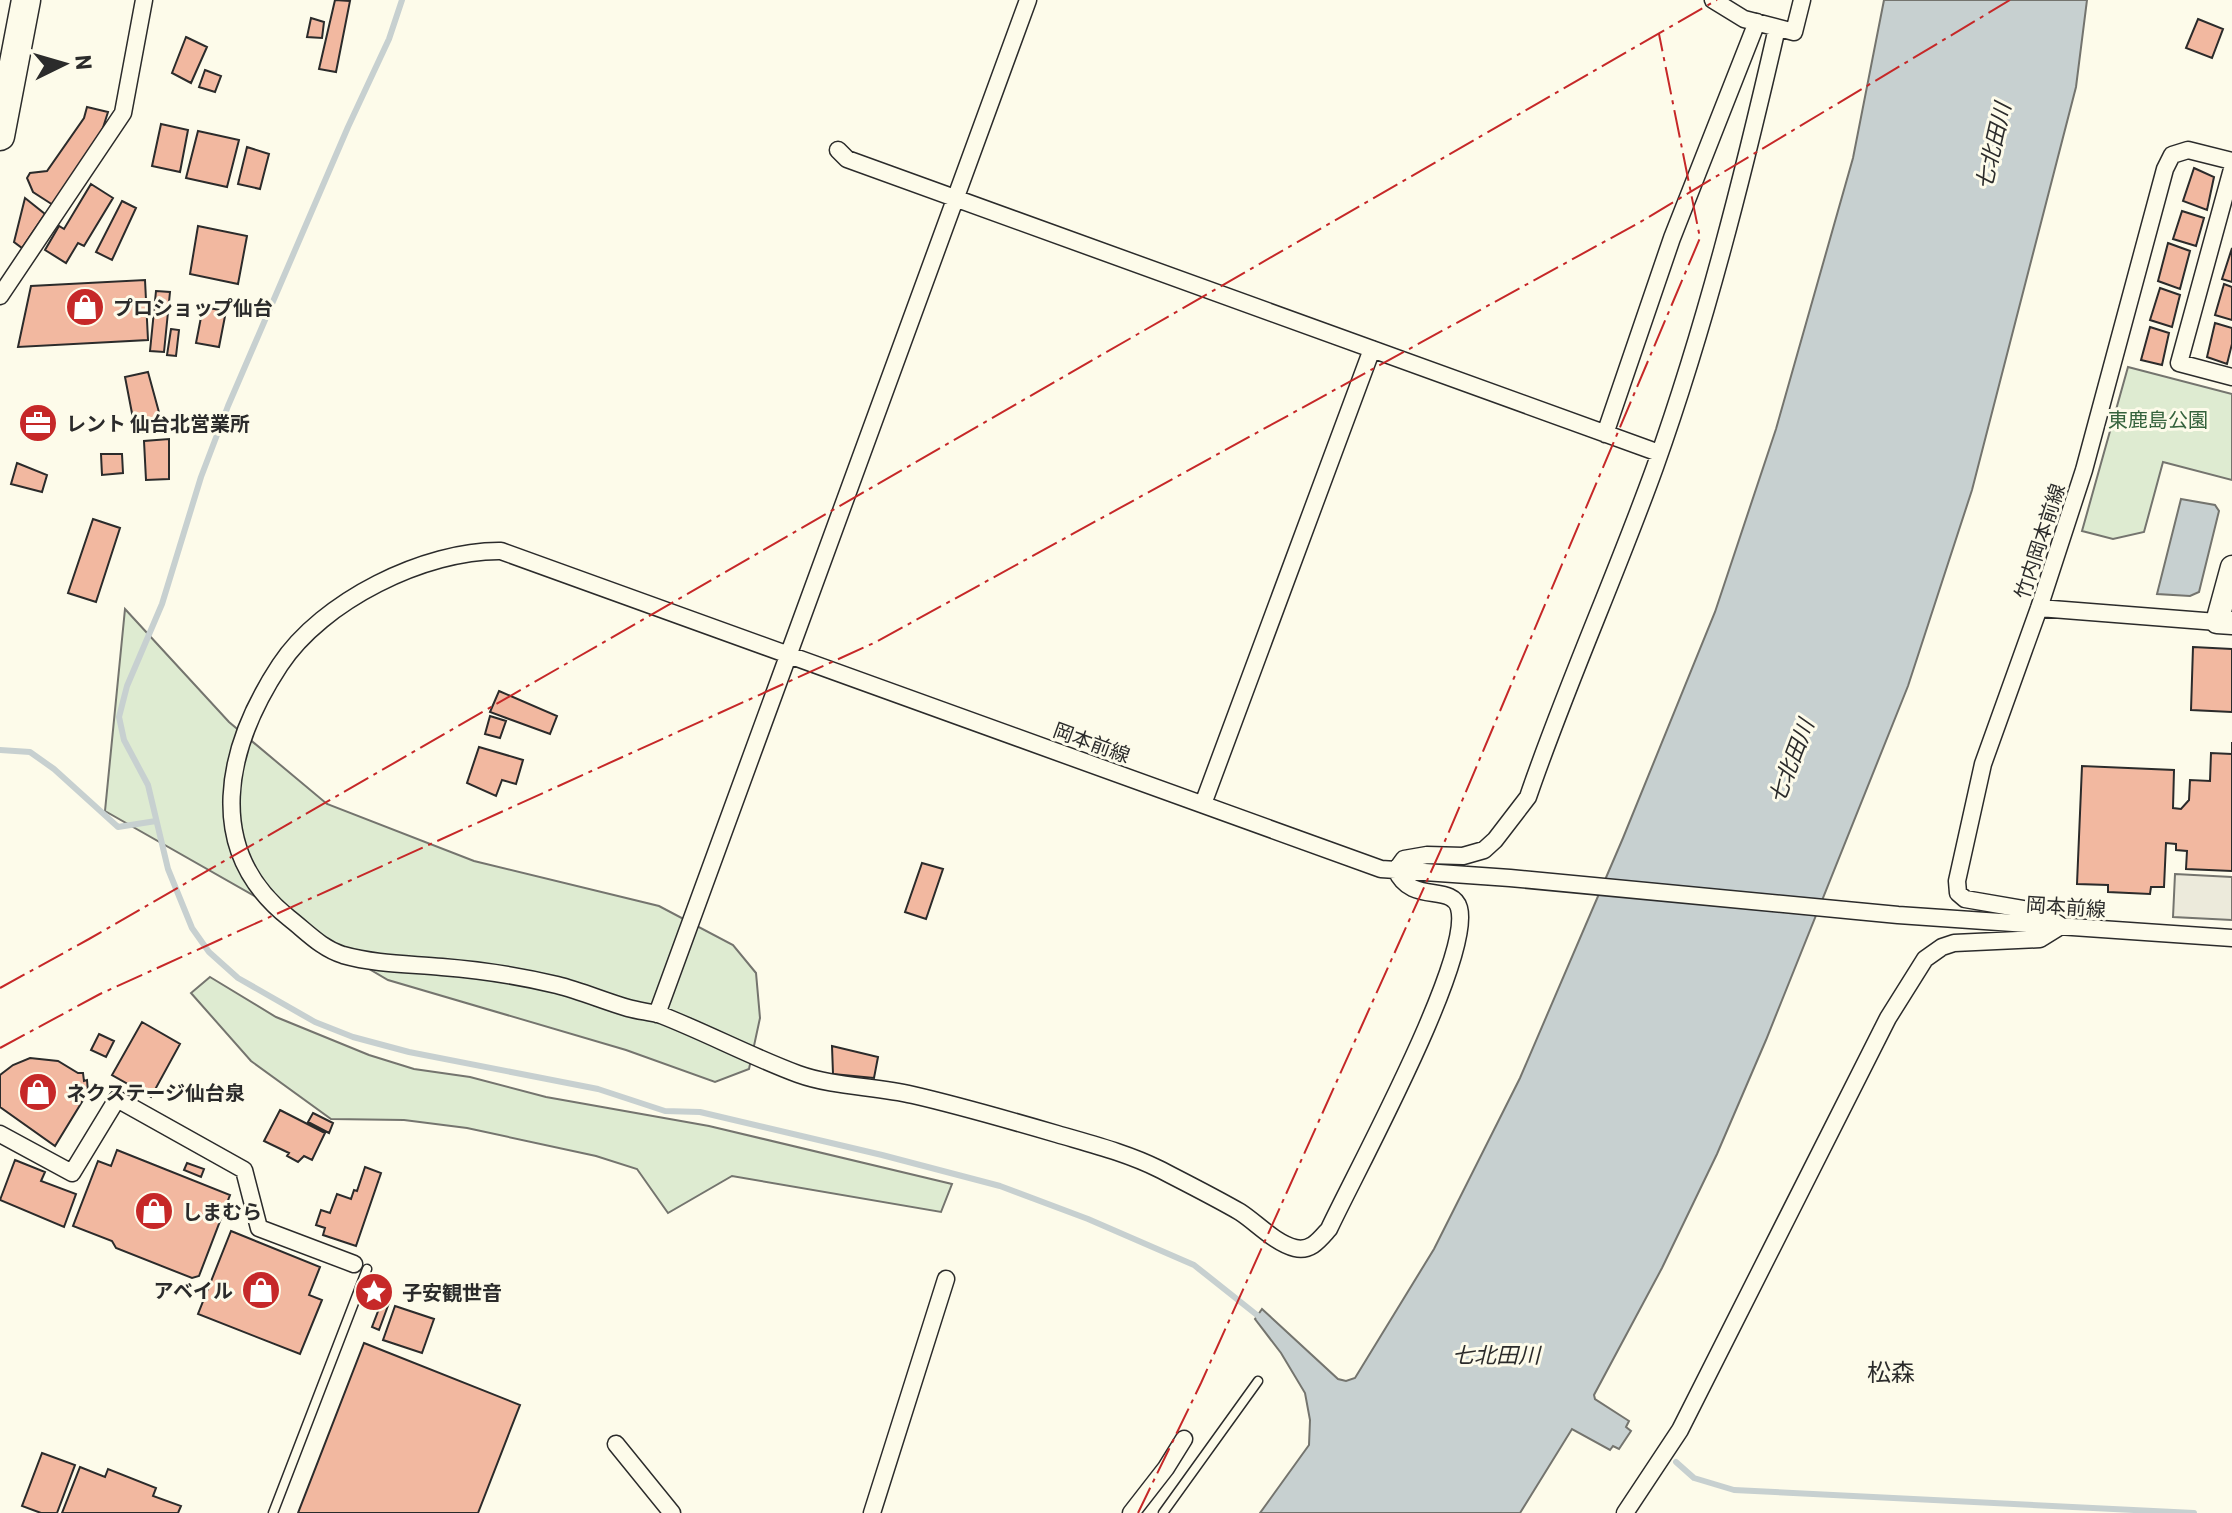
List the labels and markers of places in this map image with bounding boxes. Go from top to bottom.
shop icon: プロショップ仙台 [64,286,106,328]
place label: プロショップ仙台 [113,295,273,319]
office icon: レント 仙台北営業所 [17,402,59,444]
place label: レント 仙台北営業所 [66,411,250,435]
shop icon: ネクステージ仙台泉 [17,1071,59,1113]
place label: ネクステージ仙台泉 [66,1080,245,1104]
shop icon: しまむら [133,1190,175,1232]
place label: しまむら [182,1199,262,1223]
shop icon: アベイル [240,1269,282,1311]
place icon: 子安観世音 [353,1271,395,1313]
place label: アベイル [153,1278,233,1302]
place label: 子安観世音 [402,1280,502,1304]

